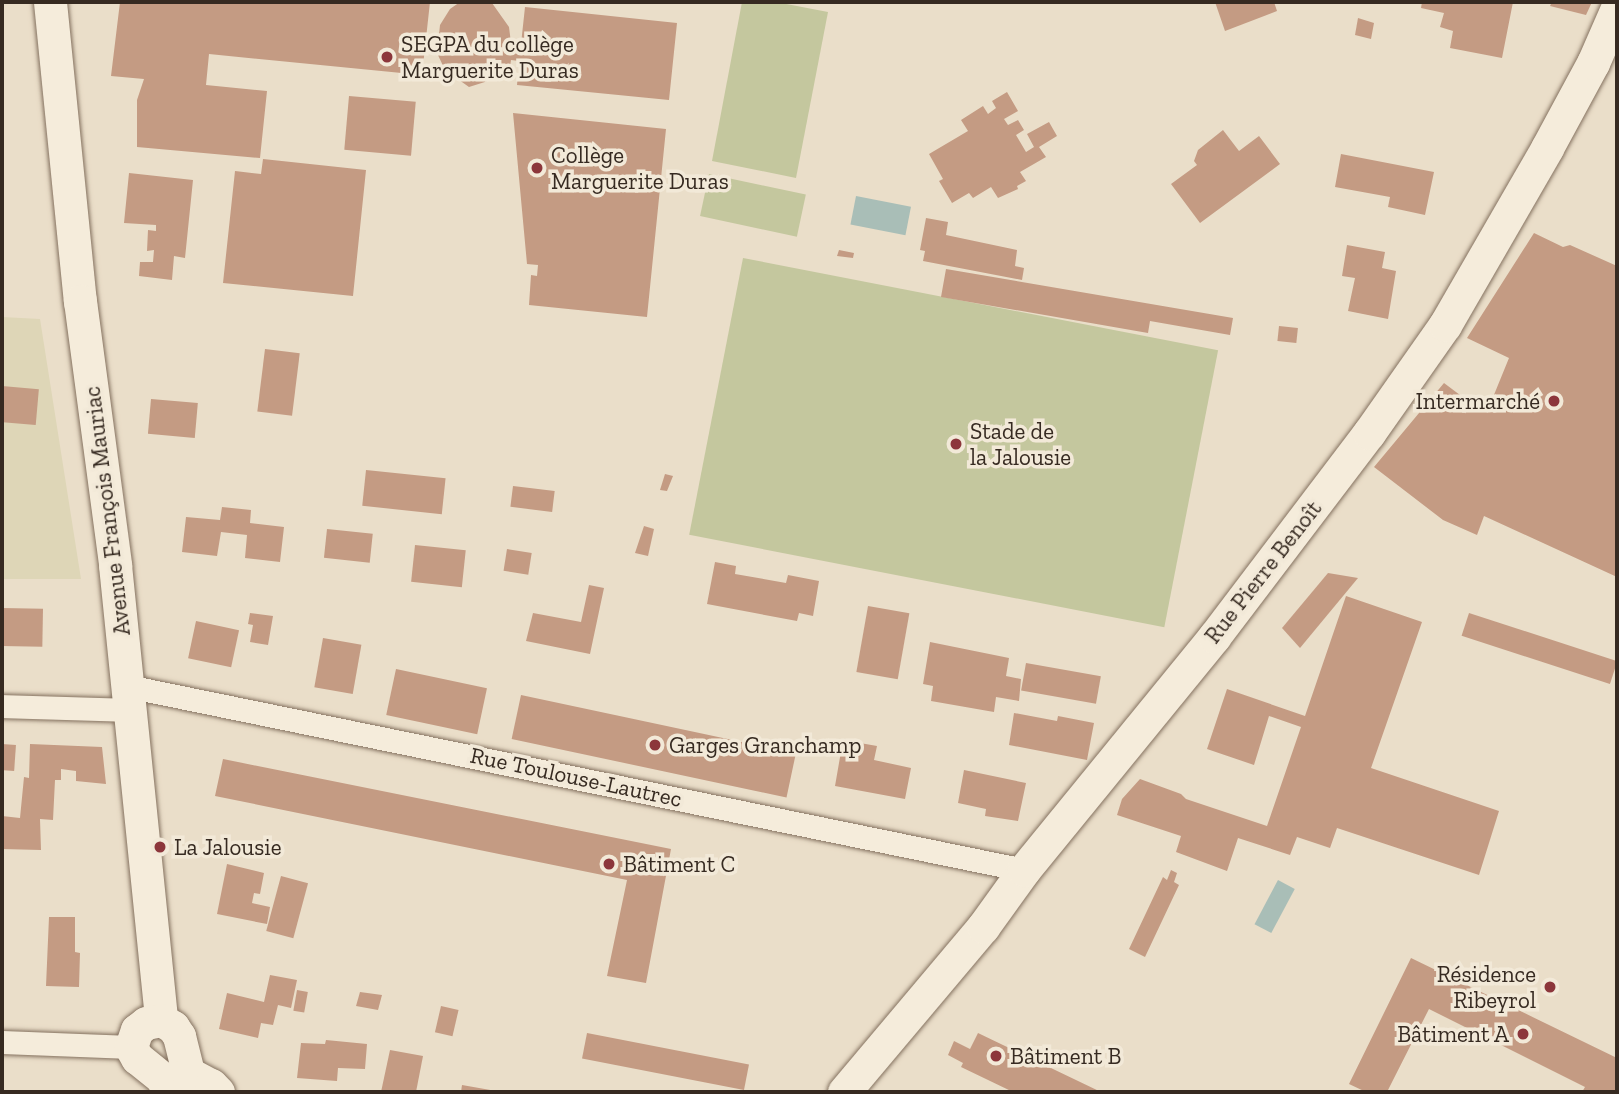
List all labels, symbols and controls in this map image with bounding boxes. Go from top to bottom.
place label: SEGPA du collège Marguerite Duras [401,30,579,84]
marker: SEGPA du collège Marguerite Duras [379,49,395,65]
place label: Collège Marguerite Duras [551,141,729,195]
marker: Collège Marguerite Duras [529,160,545,176]
street label: Avenue François Mauriac [78,385,136,637]
place label: Intermarché [1415,387,1540,415]
marker: Intermarché [1546,393,1562,409]
place label: Stade de la Jalousie [970,417,1072,471]
marker: Stade de la Jalousie [948,436,964,452]
street label: Rue Pierre Benoît [1199,495,1327,649]
place label: Garges Granchamp [669,731,861,759]
marker: Garges Granchamp [647,737,663,753]
street label: Rue Toulouse-Lautrec [468,741,684,813]
place label: La Jalousie [174,833,282,861]
marker: La Jalousie [152,839,168,855]
place label: Bâtiment C [623,850,735,878]
marker: Bâtiment C [601,856,617,872]
place label: Résidence Ribeyrol [1437,960,1536,1014]
marker: Résidence Ribeyrol [1542,979,1558,995]
place label: Bâtiment A [1397,1020,1509,1048]
marker: Bâtiment A [1515,1026,1531,1042]
place label: Bâtiment B [1010,1042,1121,1070]
marker: Bâtiment B [988,1048,1004,1064]

